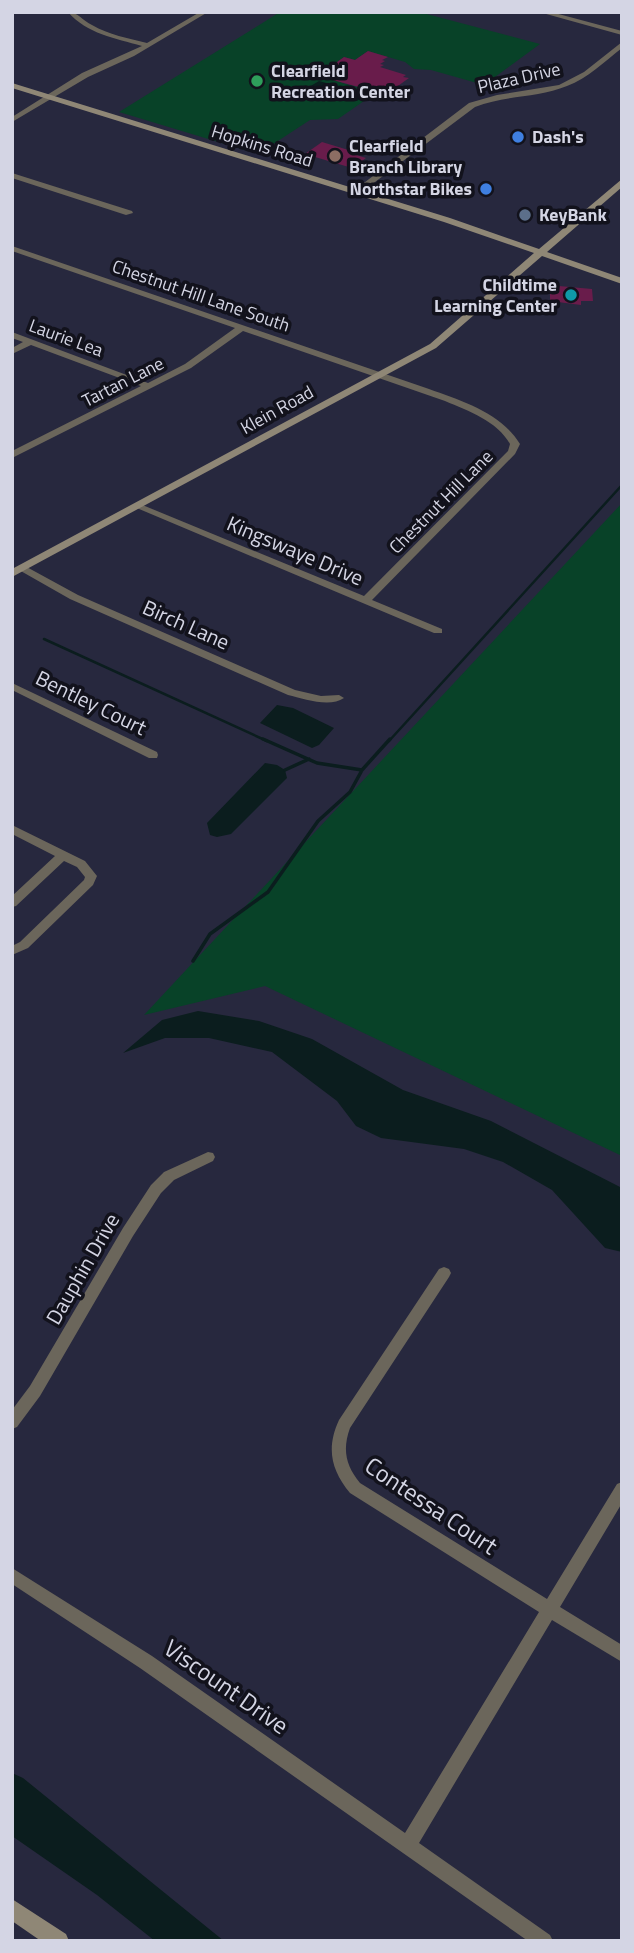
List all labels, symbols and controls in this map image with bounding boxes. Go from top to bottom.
street label: Plaza Drive [475,55,563,100]
place label: Clearfield Recreation Center [271,57,410,105]
marker: Clearfield Recreation Center [249,73,265,89]
street label: Hopkins Road [208,117,316,174]
place label: Dash's [532,123,584,150]
marker: Dash's [510,129,526,145]
place label: Clearfield Branch Library [349,132,462,180]
marker: Clearfield Branch Library [327,148,343,164]
place label: Northstar Bikes [350,175,472,202]
marker: Northstar Bikes [478,181,494,197]
place label: KeyBank [539,201,608,228]
marker: KeyBank [517,207,533,223]
street label: Chestnut Hill Lane South [109,252,294,339]
place label: Childtime Learning Center [434,271,557,319]
marker: Childtime Learning Center [563,287,579,303]
street label: Laurie Lea [25,312,107,363]
street label: Tartan Lane [77,349,168,414]
street label: Klein Road [235,378,318,441]
street label: Chestnut Hill Lane [382,443,499,560]
street label: Kingswaye Drive [222,507,369,593]
street label: Birch Lane [138,591,235,657]
street label: Bentley Court [30,661,153,743]
street label: Dauphin Drive [37,1207,127,1330]
street label: Contessa Court [358,1447,506,1563]
street label: Viscount Drive [157,1630,296,1743]

